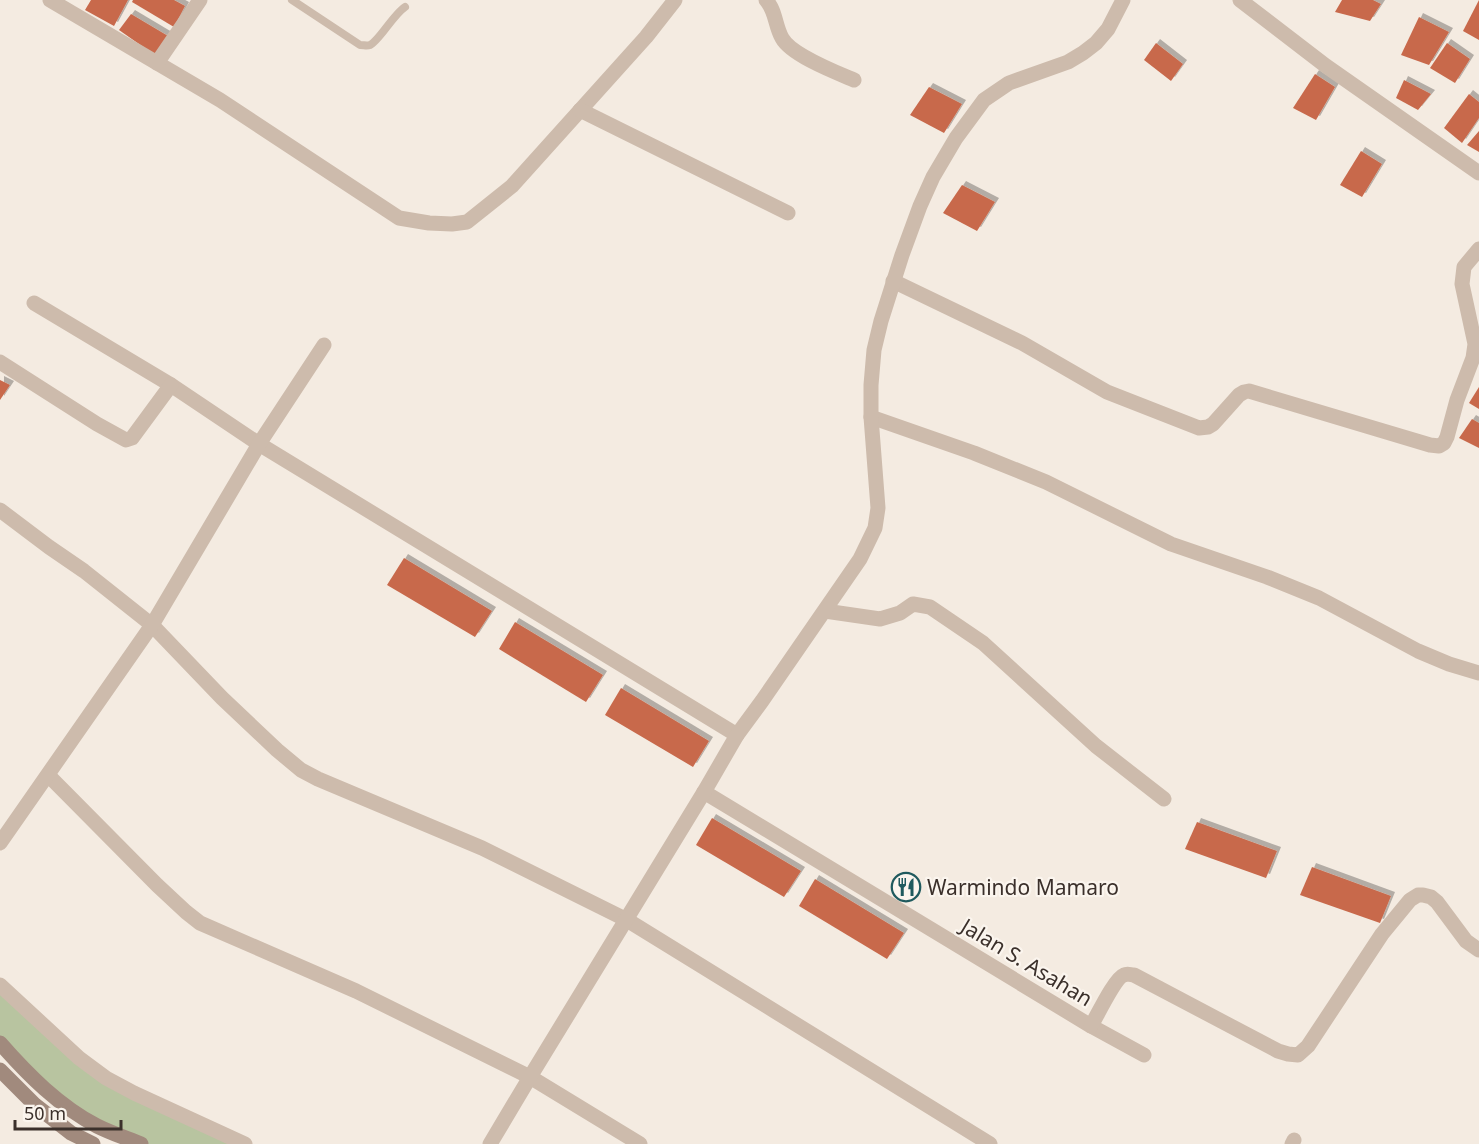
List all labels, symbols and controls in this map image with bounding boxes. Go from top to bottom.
restaurant icon: Warmindo Mamaro [890,871,922,903]
place label: Warmindo Mamaro [927,873,1119,901]
street label: Jalan S. Asahan [954,911,1098,1012]
scale bar [15,1093,122,1131]
text: 50 m [24,1101,66,1125]

